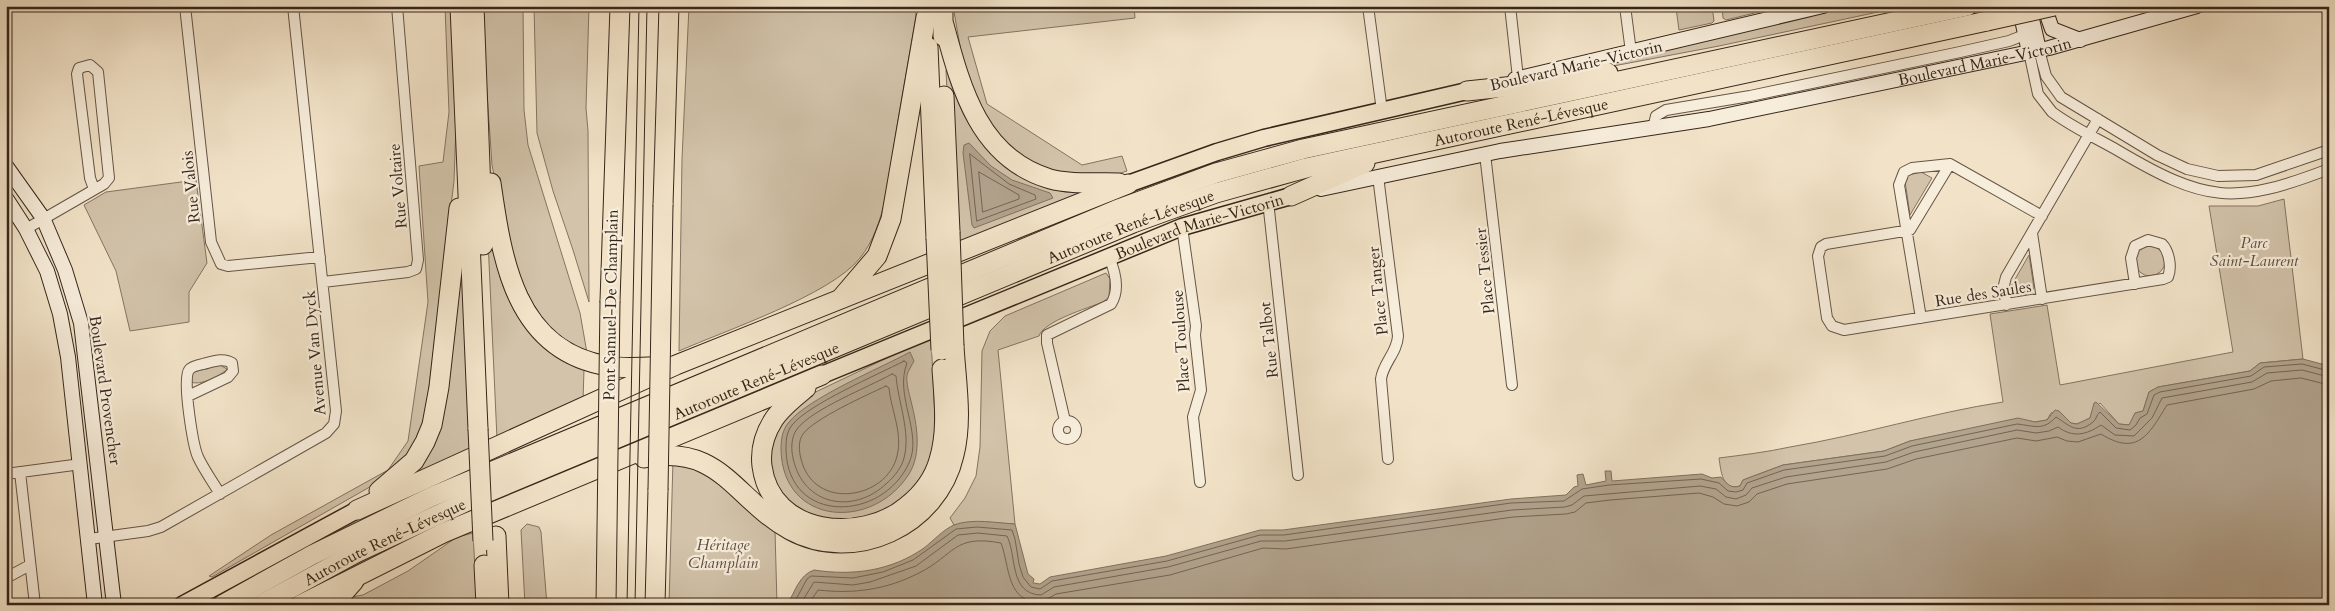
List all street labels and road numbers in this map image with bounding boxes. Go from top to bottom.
street label: Boulevard Marie-Victorin [1896,32,2074,91]
street label: Boulevard Marie-Victorin [1488,35,1665,97]
street label: Autoroute René-Lévesque [1432,93,1610,152]
street label: Rue Voltaire [383,142,413,229]
street label: Rue Valois [176,150,206,224]
street label: Autoroute René-Lévesque [1044,185,1218,270]
street label: Boulevard Marie-Victorin [1112,189,1286,265]
street label: Pont Samuel-De Champlain [598,209,624,401]
street label: Place Tessier [1470,227,1500,315]
street label: Place Tanger [1362,245,1394,336]
street label: Rue des Saules [1933,276,2033,312]
street label: Avenue Van Dyck [299,289,331,416]
street label: Place Toulouse [1166,289,1196,393]
street label: Rue Talbot [1254,301,1284,379]
street label: Boulevard Provencher [84,314,126,467]
street label: Autoroute René-Lévesque [670,337,843,426]
street label: Autoroute René-Lévesque [300,493,470,591]

